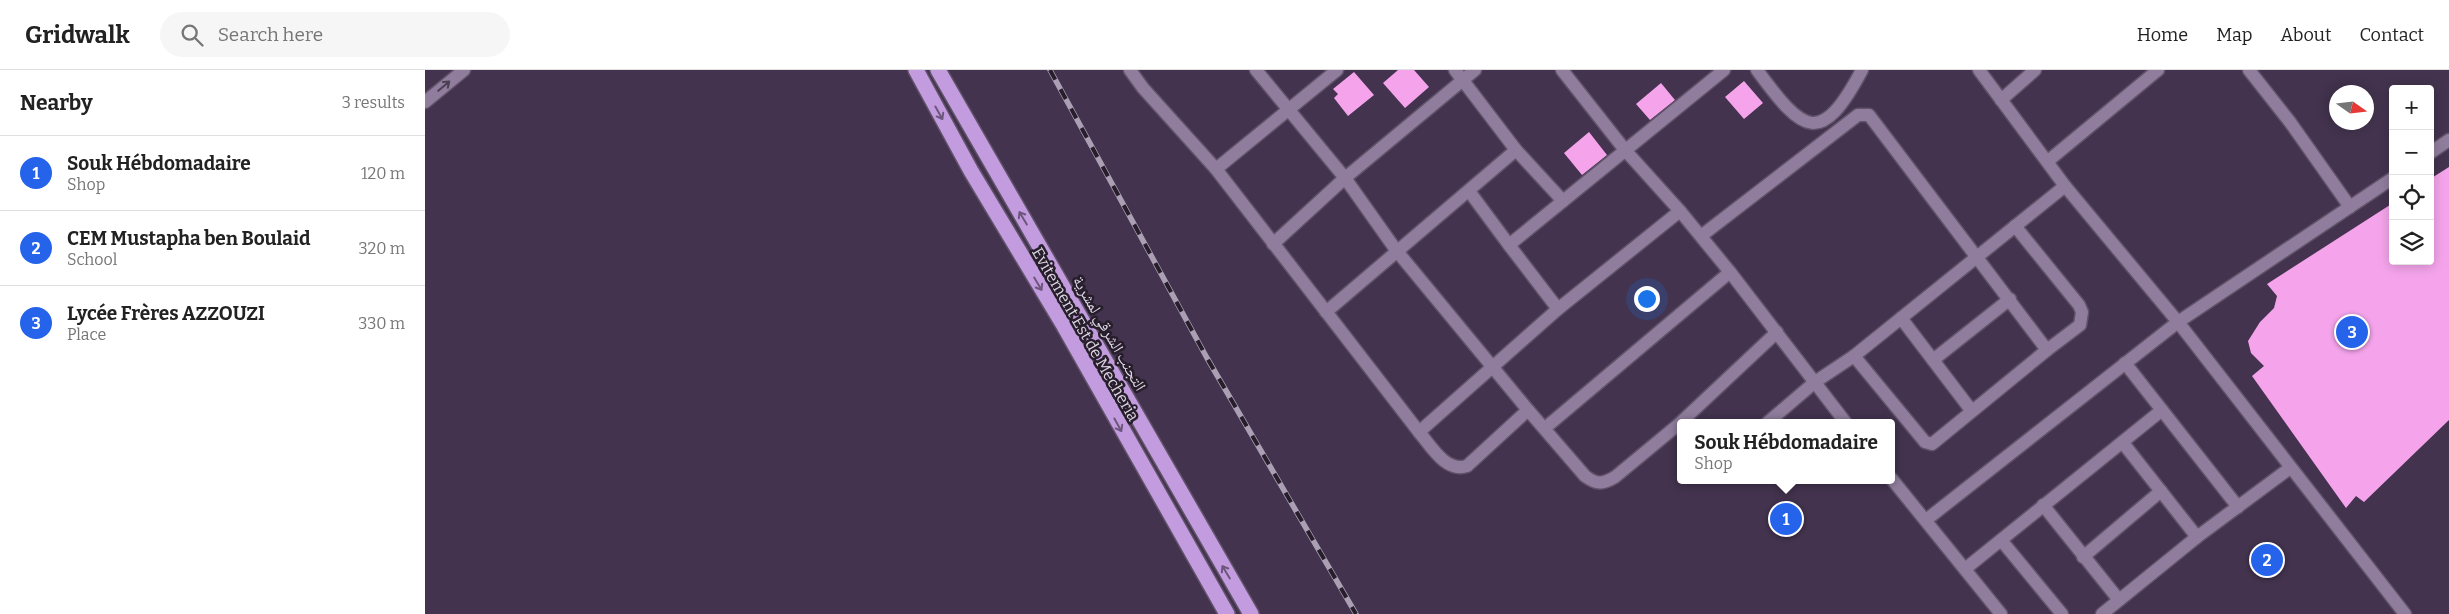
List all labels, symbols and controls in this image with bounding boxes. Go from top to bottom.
search box [160,12,510,57]
text: Gridwalk [25,21,130,49]
icon: search [178,21,206,49]
text: Search here [218,23,323,46]
text: Home [2137,24,2188,46]
text: Map [2216,24,2252,46]
text: About [2280,24,2331,46]
text: Contact [2359,24,2424,46]
one-way arrow [438,81,451,92]
north arrow [2329,85,2374,130]
map controls [2389,85,2434,265]
button: + [2389,85,2434,130]
text: Nearby [20,90,93,116]
text: 3 results [342,93,405,112]
one-way arrow [935,105,945,119]
button: − [2389,130,2434,175]
text: Souk Hébdomadaire [67,152,251,175]
text: 1 [33,164,39,183]
text: 120 m [361,164,405,183]
text: Shop [67,175,105,194]
button: locate [2389,175,2434,220]
one-way arrow [1018,212,1028,226]
button: layers [2389,220,2434,265]
text: CEM Mustapha ben Boulaid [67,227,311,250]
text: 2 [31,239,41,258]
text: 320 m [358,239,405,258]
street label: Evitement Est de Mecheria [1028,244,1143,425]
text: School [67,250,117,269]
street label: التجنب الشرقي لمشرية [1066,272,1150,396]
one-way arrow [1034,276,1044,290]
your location [1634,286,1660,312]
text: Lycée Frères AZZOUZI [67,302,265,325]
pin: 3 [2336,313,2368,351]
text: 3 [31,314,41,333]
text: 330 m [358,314,405,333]
text: Place [67,325,106,344]
one-way arrow [1114,417,1124,432]
popup [1677,419,1895,484]
text: Souk Hébdomadaire [1694,431,1878,454]
text: Shop [1694,454,1732,473]
pin: 1 [1770,500,1802,538]
pin: 2 [2251,541,2283,579]
one-way arrow [1220,566,1230,580]

